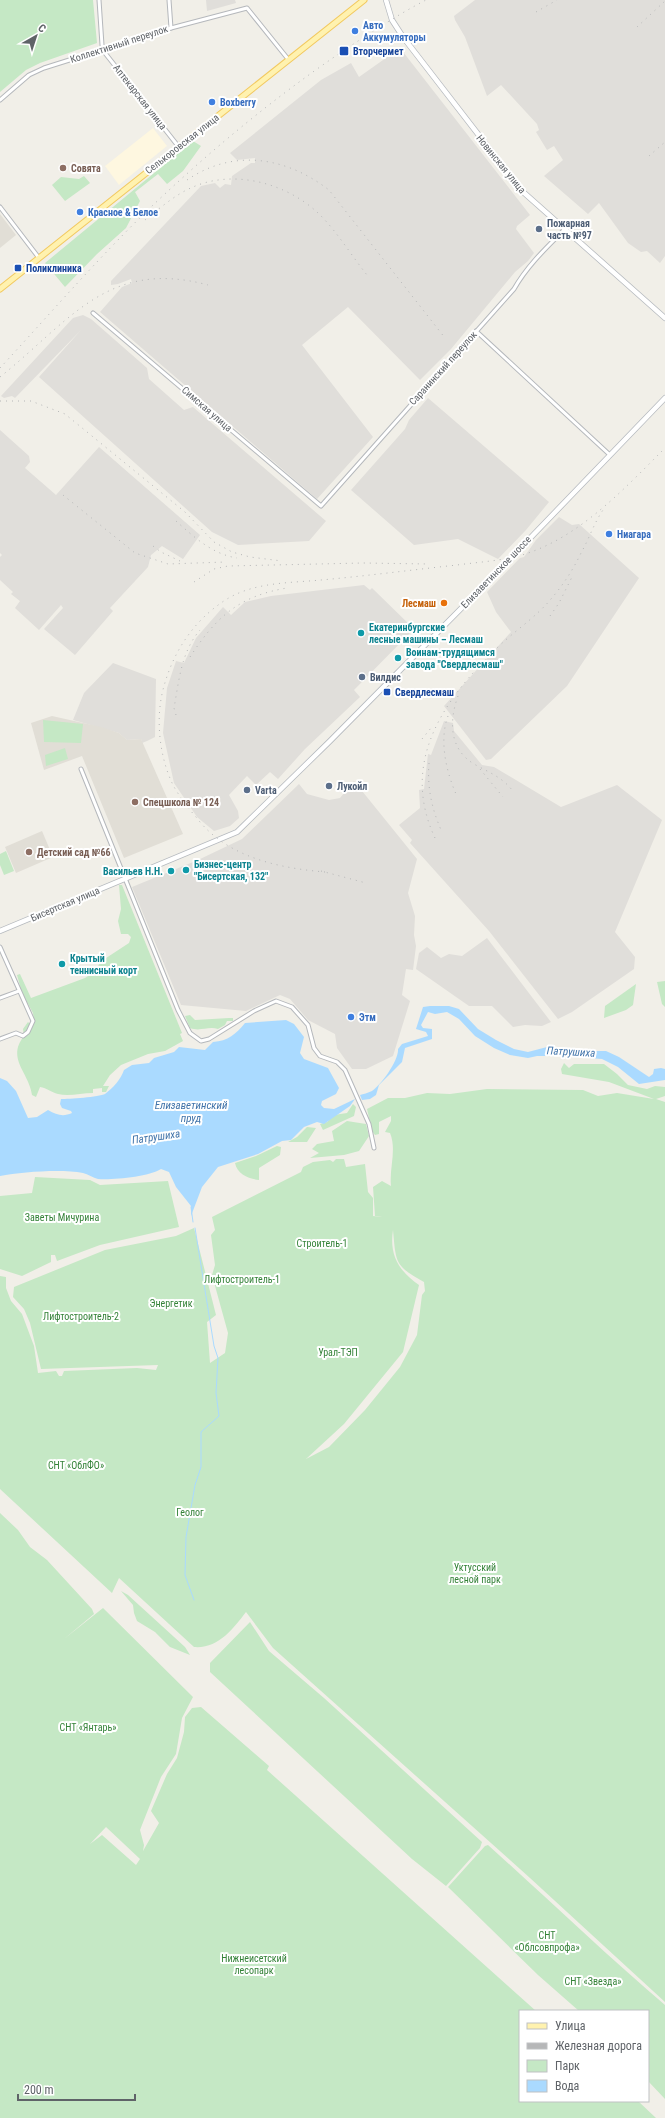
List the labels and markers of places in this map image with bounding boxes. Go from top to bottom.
place label: Авто Аккумуляторы [363,20,426,43]
marker: Авто Аккумуляторы [350,26,360,36]
marker: Вторчермет [338,45,350,57]
place label: Вторчермет [353,46,404,57]
marker: Boxberry [207,97,217,107]
place label: Boxberry [220,97,256,108]
marker: Совята [58,163,68,173]
place label: Совята [71,163,101,174]
marker: Красное & Белое [75,207,85,217]
place label: Красное & Белое [88,207,158,218]
place label: Пожарная часть №97 [547,218,592,241]
marker: Пожарная часть №97 [534,224,544,234]
marker: Поликлиника [13,263,23,273]
place label: Поликлиника [26,263,82,274]
marker: Ниагара [604,529,614,539]
place label: Ниагара [617,529,651,540]
place label: Лесмаш [402,598,436,609]
marker: Лесмаш [439,598,449,608]
place label: Екатеринбургские лесные машины – Лесмаш [369,622,483,645]
marker: Екатеринбургские лесные машины – Лесмаш [356,628,366,638]
place label: Воинам-трудящимся завода "Свердлесмаш" [406,647,503,670]
marker: Воинам-трудящимся завода "Свердлесмаш" [393,653,403,663]
marker: Вилдис [357,672,367,682]
place label: Вилдис [370,672,401,683]
marker: Свердлесмаш [382,687,392,697]
place label: Свердлесмаш [395,687,454,698]
marker: Лукойл [324,781,334,791]
place label: Лукойл [337,781,367,792]
marker: Varta [242,785,252,795]
place label: Varta [255,785,277,796]
marker: Спецшкола № 124 [130,797,140,807]
place label: Спецшкола № 124 [143,797,219,808]
marker: Детский сад №66 [24,847,34,857]
place label: Детский сад №66 [37,847,111,858]
place label: Бизнес-центр "Бисертская, 132" [194,859,268,883]
marker: Бизнес-центр "Бисертская, 132" [181,865,191,875]
place label: Васильев Н.Н. [103,866,163,877]
marker: Васильев Н.Н. [166,866,176,876]
place label: Крытый теннисный корт [70,953,138,976]
marker: Крытый теннисный корт [57,959,67,969]
marker: Этм [346,1012,356,1022]
place label: Этм [359,1012,376,1023]

